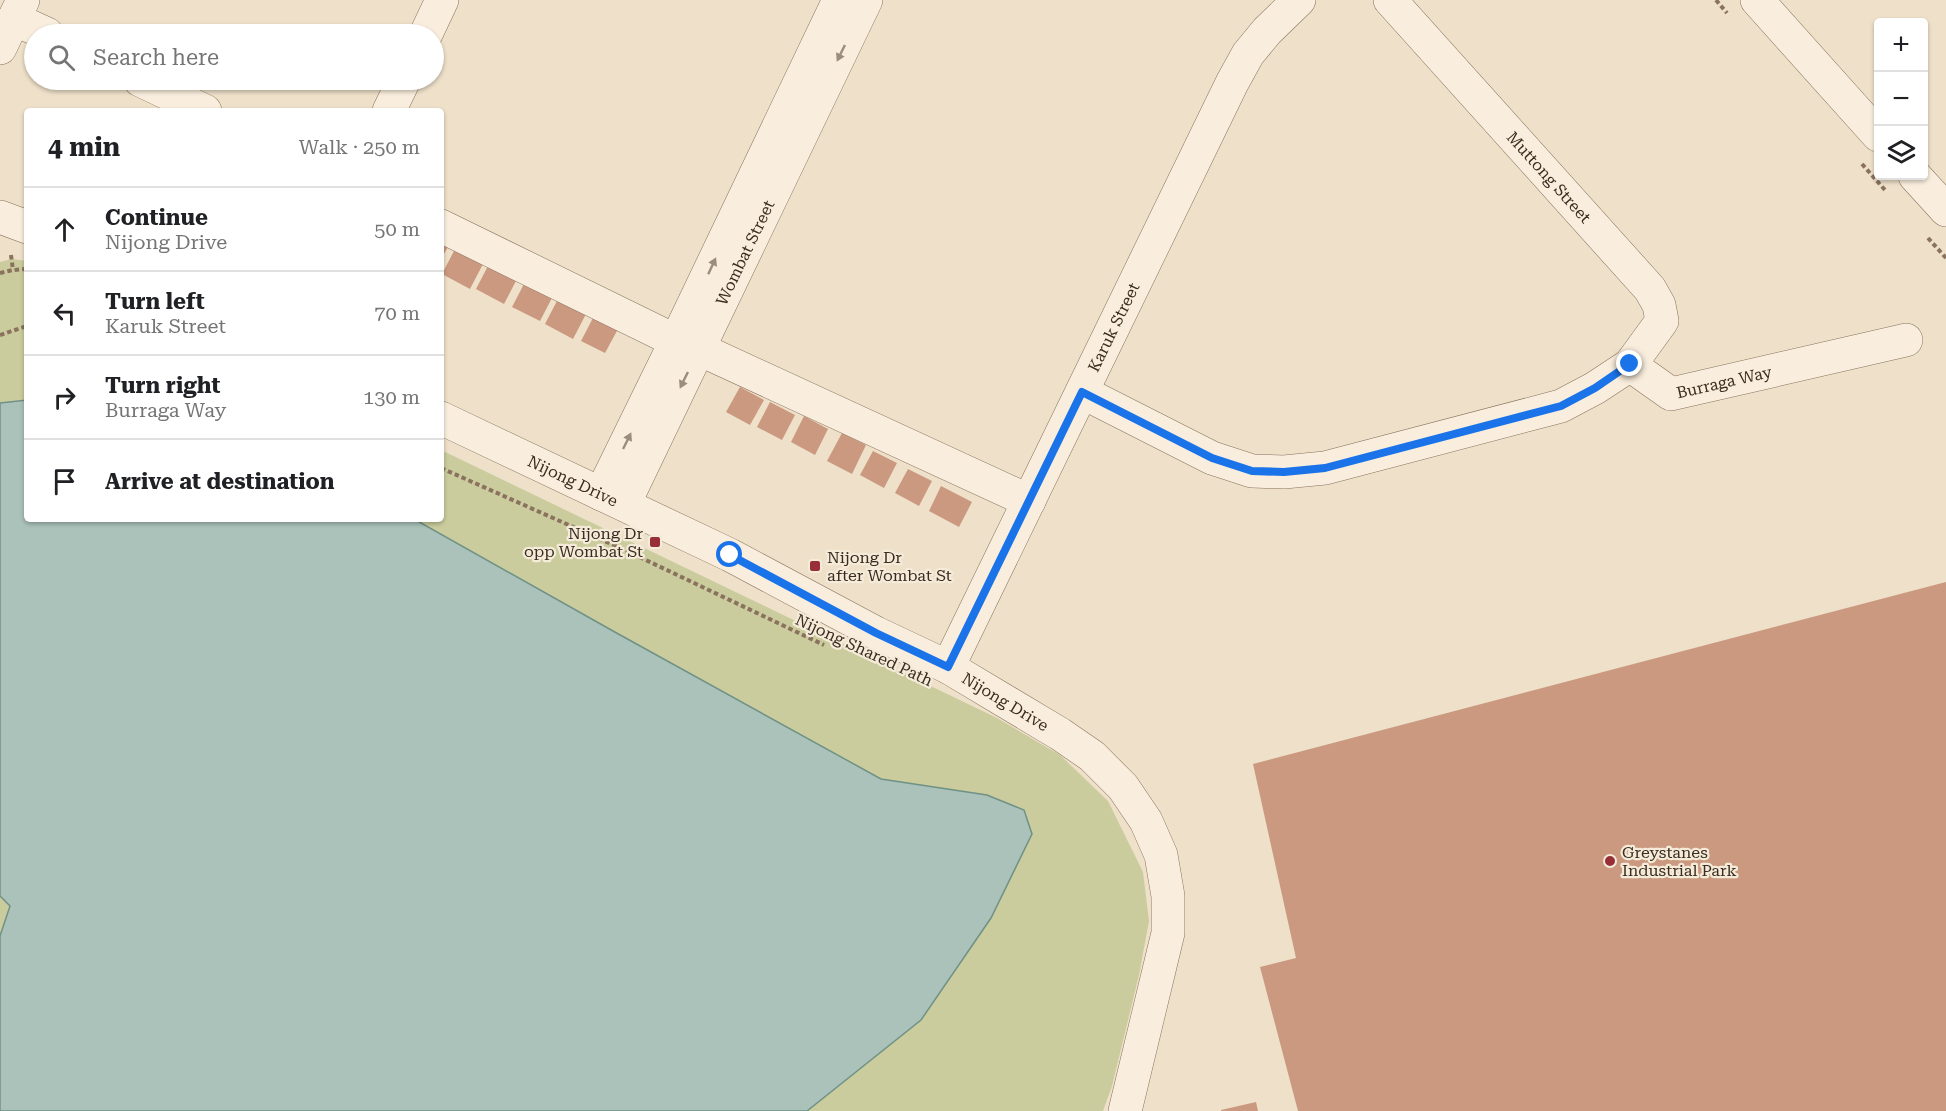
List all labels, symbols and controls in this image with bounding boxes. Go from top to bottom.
map controls [1874,18,1928,180]
button: + [1874,18,1928,72]
search box [24,24,444,90]
icon: search [45,41,78,74]
one-way arrow [836,44,845,61]
text: Search here [93,45,219,70]
button: − [1874,72,1928,126]
button: layers [1874,126,1928,180]
street label: Muttong Street [1503,127,1595,227]
text: 4 min [48,132,120,162]
text: Walk · 250 m [299,135,420,159]
street label: Wombat Street [711,197,778,308]
text: Continue [105,205,208,230]
icon: ahead [48,213,81,246]
text: 50 m [374,217,420,241]
text: Nijong Drive [105,230,227,254]
one-way arrow [707,257,717,275]
street label: Karuk Street [1084,279,1143,375]
text: Turn left [105,289,205,314]
icon: left [48,297,81,330]
text: 70 m [374,301,420,325]
text: Karuk Street [105,314,226,338]
route end [1616,350,1642,376]
street label: Burraga Way [1675,362,1774,402]
one-way arrow [680,372,689,389]
text: Turn right [105,373,220,398]
icon: right [48,381,81,414]
text: 130 m [363,385,420,409]
text: Burraga Way [105,398,226,422]
one-way arrow [622,433,632,450]
street label: Nijong Drive [525,451,621,510]
icon: arrive [48,465,81,498]
text: Arrive at destination [105,469,334,494]
place label: Nijong Dr opp Wombat St [524,524,643,561]
marker: Nijong Dr opp Wombat St [648,535,662,549]
route start [716,541,742,567]
place label: Nijong Dr after Wombat St [827,548,952,585]
marker: Nijong Dr after Wombat St [808,559,822,573]
street label: Nijong Shared Path [792,610,936,690]
street label: Nijong Drive [959,668,1053,735]
place label: Greystanes Industrial Park [1622,843,1737,880]
marker: Greystanes Industrial Park [1603,854,1617,868]

